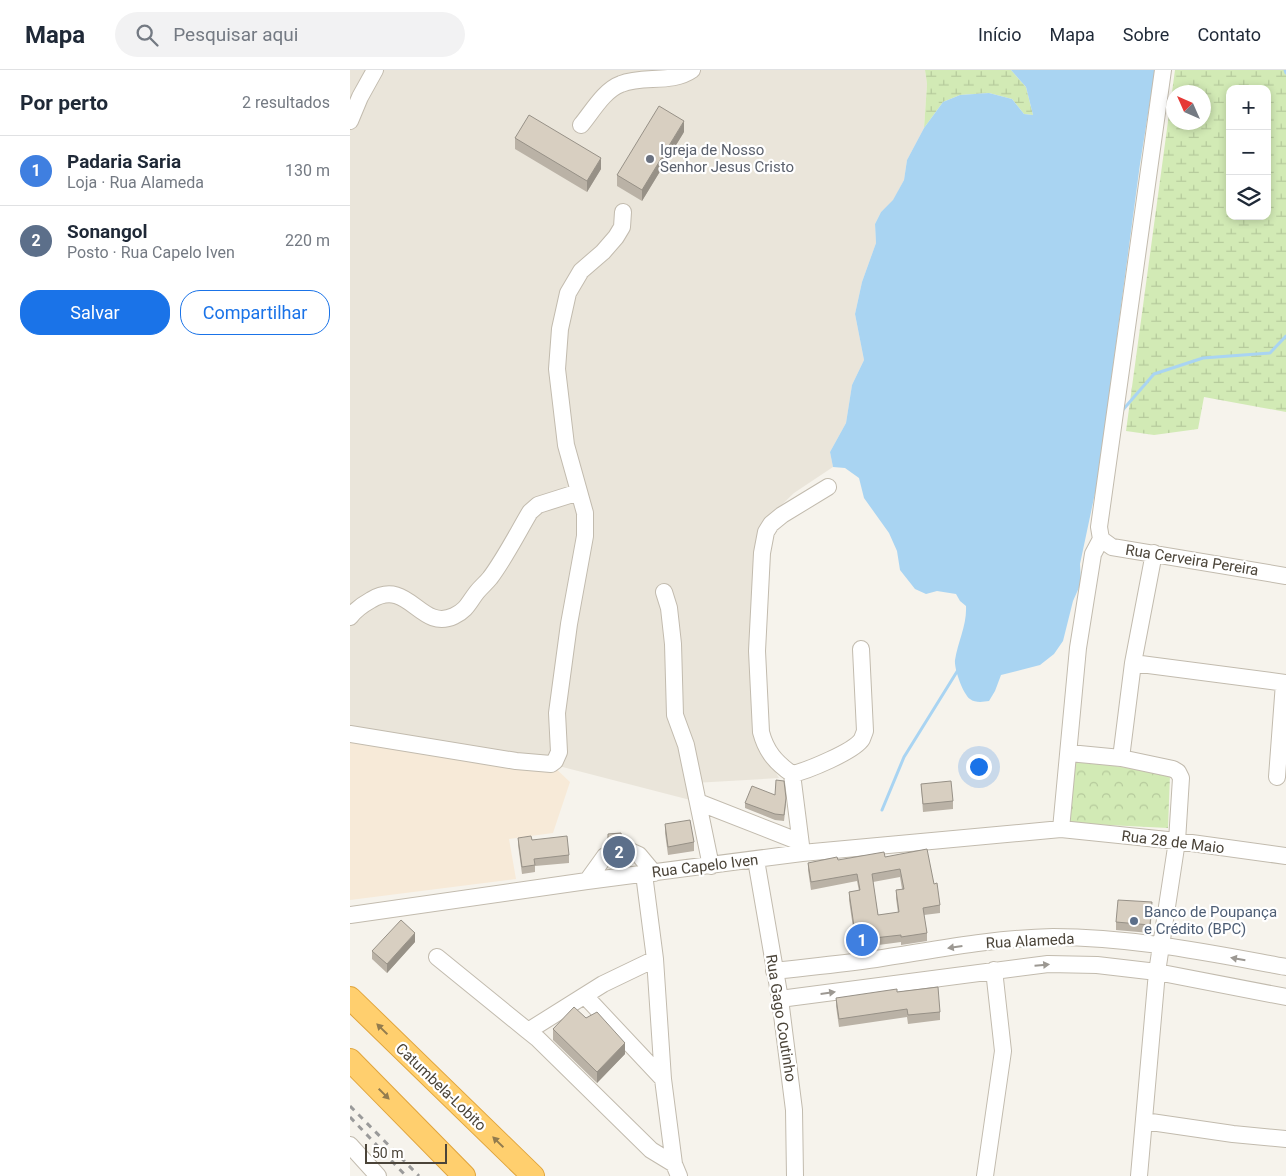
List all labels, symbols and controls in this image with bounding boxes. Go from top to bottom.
search box [115,12,465,57]
text: Mapa [25,21,85,49]
icon: search [133,21,161,49]
text: Pesquisar aqui [173,23,298,46]
text: Início [978,24,1021,45]
text: Mapa [1049,24,1095,45]
text: Sobre [1123,24,1169,45]
text: Contato [1197,24,1261,45]
north arrow [1166,85,1211,130]
map controls [1226,85,1271,220]
button: + [1226,85,1271,130]
text: Por perto [20,91,108,115]
text: 2 resultados [242,93,330,112]
button: − [1226,130,1271,175]
place label: Igreja de Nosso Senhor Jesus Cristo [660,141,794,176]
text: Padaria Saria [67,150,181,173]
marker: Igreja de Nosso Senhor Jesus Cristo [644,153,656,165]
text: 1 [31,161,41,180]
text: 130 m [285,161,330,180]
text: Loja · Rua Alameda [67,173,204,192]
button: layers [1226,175,1271,220]
text: Sonangol [67,220,148,243]
text: 2 [31,231,41,250]
text: 220 m [285,231,330,250]
text: Posto · Rua Capelo Iven [67,243,235,262]
button: Salvar [20,290,170,335]
button: Compartilhar [180,290,330,335]
street label: Rua Cerveira Pereira [1124,541,1260,579]
your location [966,754,992,780]
street label: Rua 28 de Maio [1121,827,1225,857]
pin: 2 [603,833,635,871]
street label: Rua Capelo Iven [651,851,759,881]
place label: Banco de Poupança e Crédito (BPC) [1144,903,1277,938]
marker: Banco de Poupança e Crédito (BPC) [1128,915,1140,927]
pin: 1 [846,921,878,959]
street label: Rua Alameda [985,930,1075,952]
one-way arrow [947,943,963,951]
street label: Rua Gago Coutinho [762,953,800,1083]
one-way arrow [1230,954,1246,962]
one-way arrow [1035,961,1051,969]
one-way arrow [821,989,837,997]
one-way arrow [376,1023,388,1035]
street label: Catumbela-Lobito [392,1039,490,1135]
one-way arrow [378,1088,390,1100]
one-way arrow [492,1137,504,1149]
scale bar [365,1141,448,1164]
text: 50 m [372,1145,404,1161]

